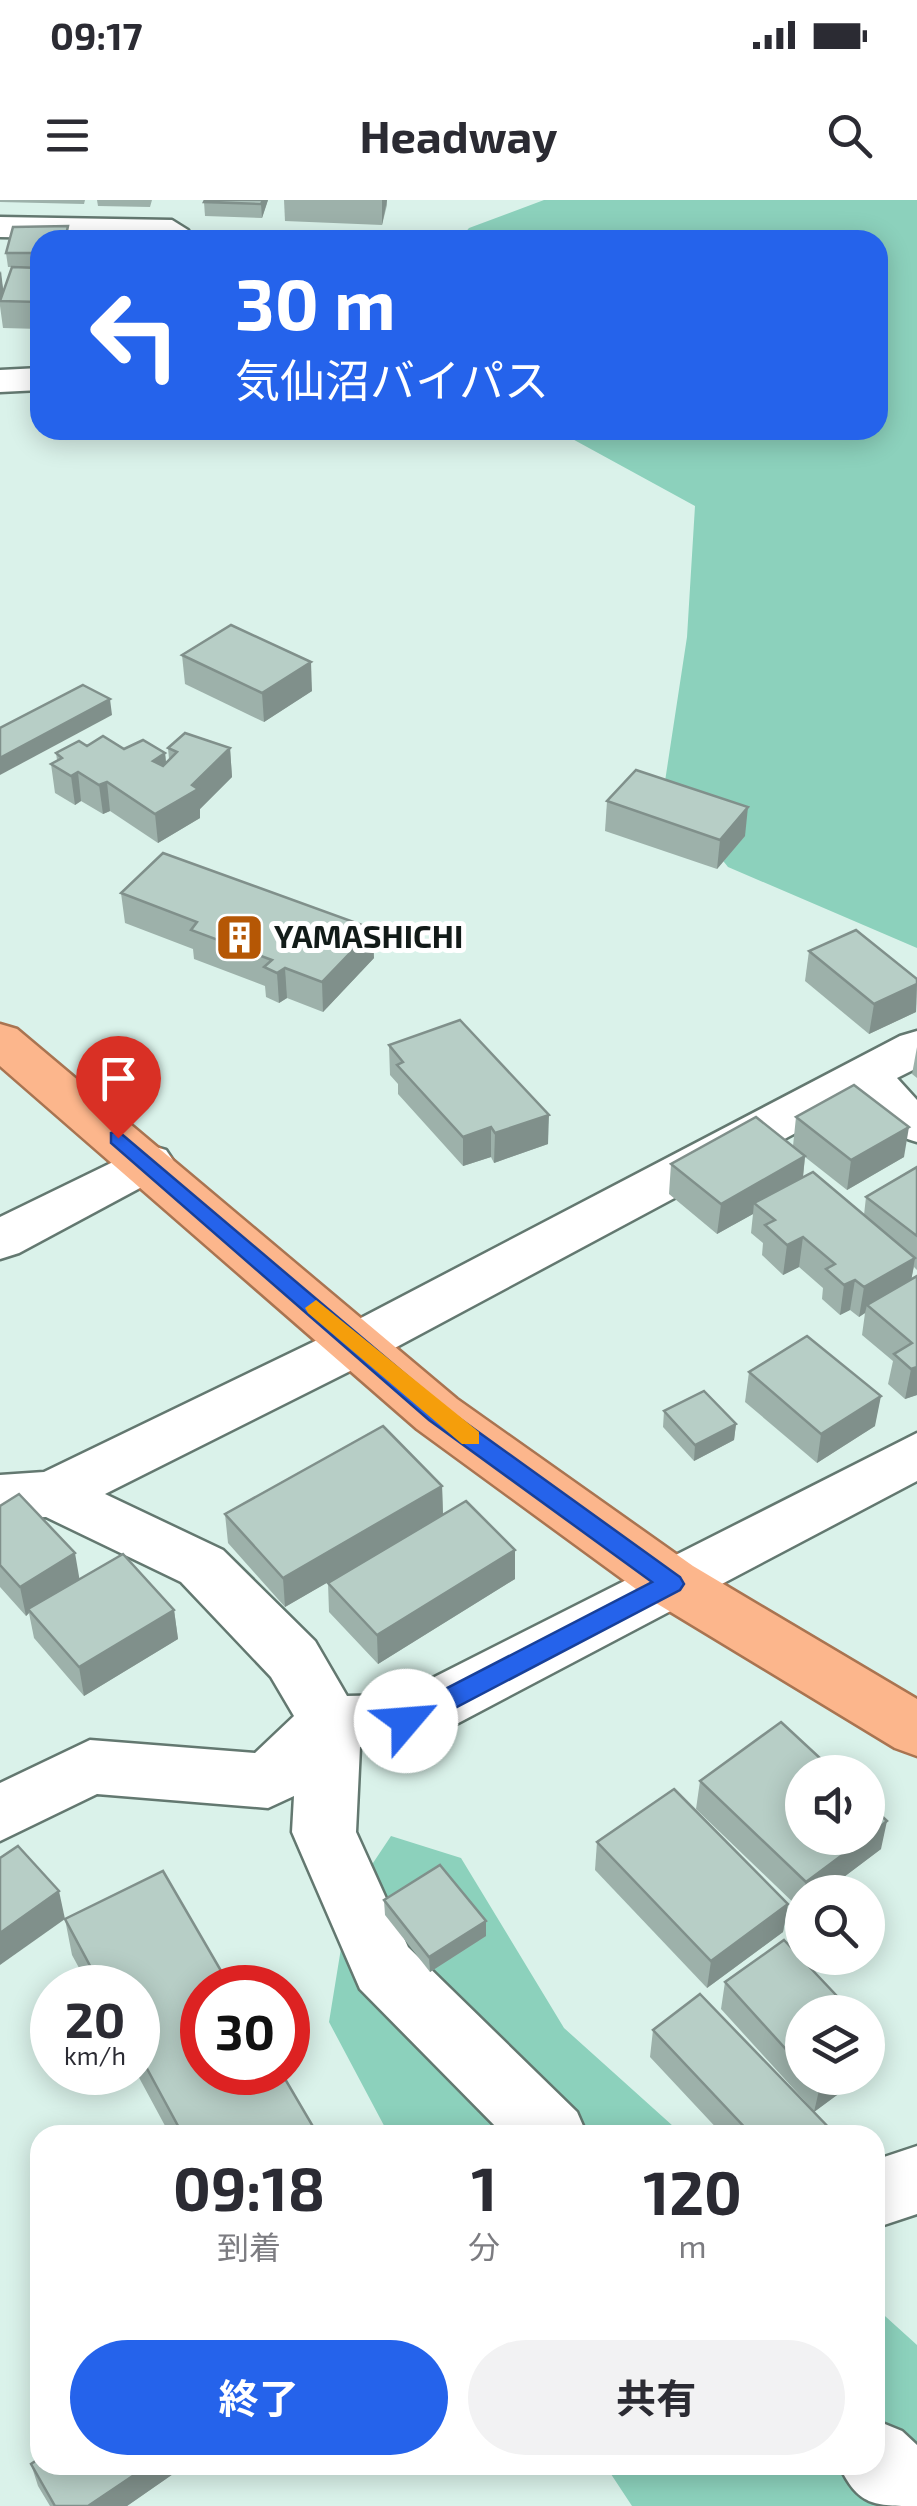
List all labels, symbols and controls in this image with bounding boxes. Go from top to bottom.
text: 09:17 [50,12,143,58]
icon: menu [40,108,95,163]
text: Headway [360,108,557,162]
icon: search [822,108,877,163]
text: 30 m [235,260,396,344]
icon: left [70,270,200,400]
text: 気仙沼バイパス [235,352,549,406]
building icon: YAMASHICHI [213,911,265,963]
place label: YAMASHICHI [274,916,463,954]
pin [76,1036,161,1139]
icon: arrive [91,1051,146,1106]
position arrow [354,1669,458,1773]
map controls [785,1755,885,2095]
button: sound [785,1755,885,1855]
button: search [785,1875,885,1975]
speed limit sign: 30 [180,1965,310,2095]
text: 20 [65,1988,125,2048]
button: layers [785,1995,885,2095]
text: km/h [64,2040,126,2070]
text: 09:18 [173,2151,325,2223]
text: 1 [471,2151,497,2223]
text: 120 [643,2155,742,2227]
text: m [679,2226,707,2264]
text: 到着 [217,2227,281,2265]
text: 分 [468,2227,500,2265]
button: 終了 [70,2340,448,2455]
button: 共有 [468,2340,845,2455]

